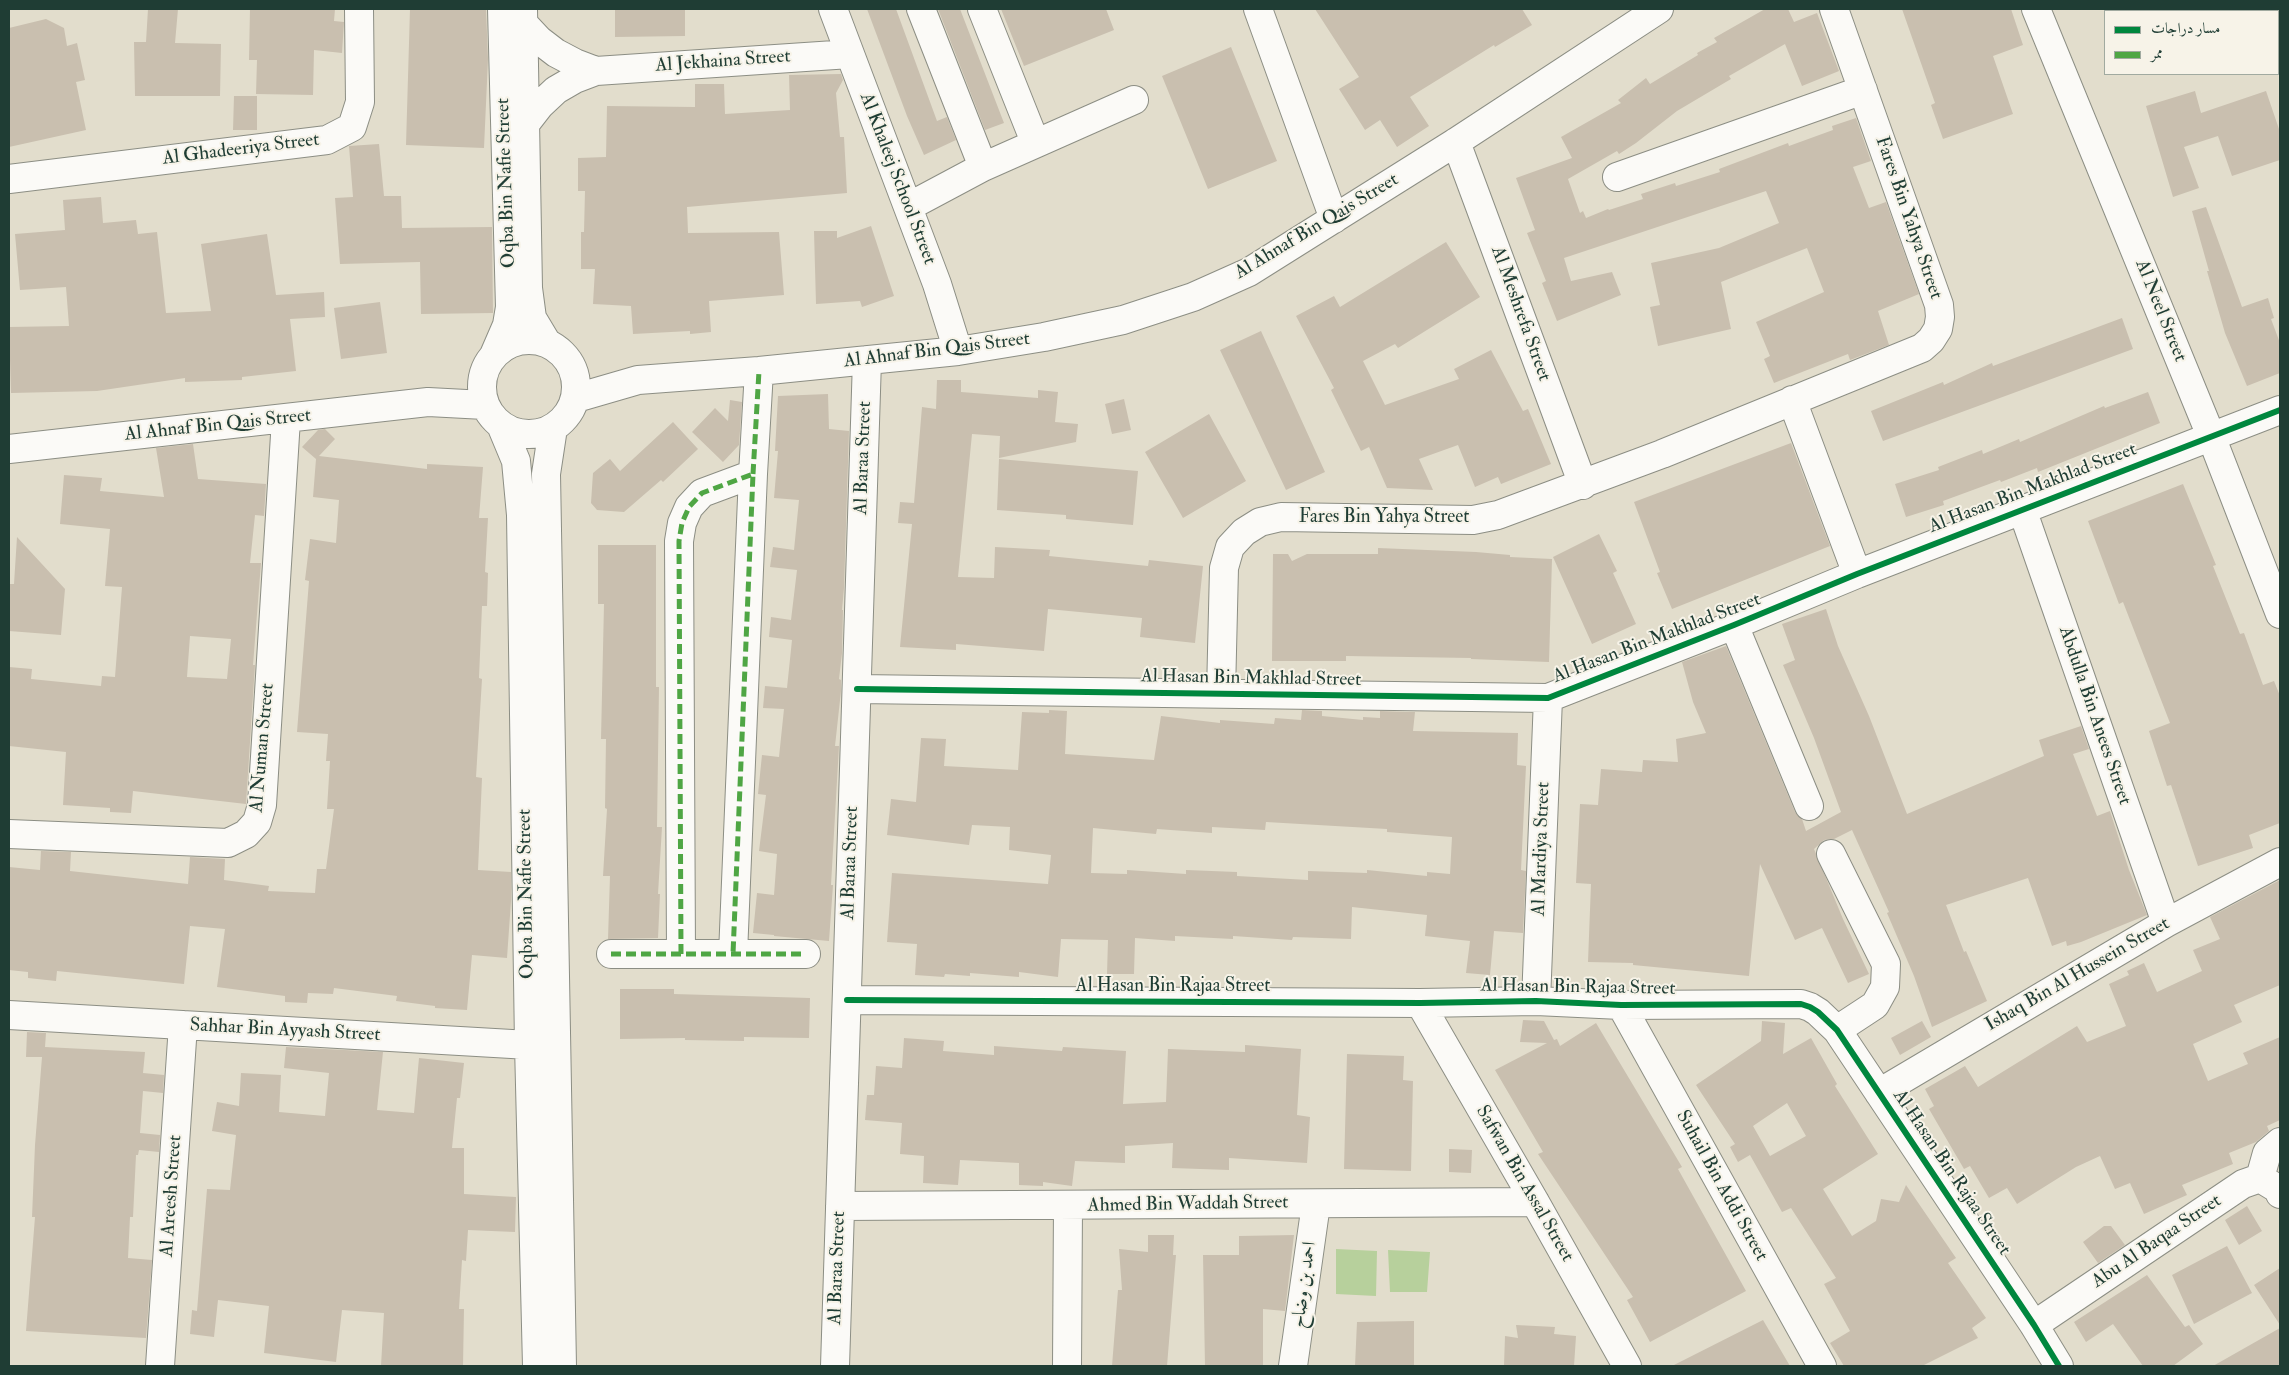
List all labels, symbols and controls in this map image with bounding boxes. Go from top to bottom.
legend [2104,10,2279,75]
text: مسار دراجات [2151,19,2220,38]
text: ممر [2151,44,2163,63]
street label: Al Jekhaina Street [655,46,791,78]
street label: Al Khaleej School Street [854,90,940,268]
street label: Oqba Bin Nafie Street [493,98,521,268]
street label: Al Ghadeeriya Street [161,129,321,171]
street label: Fares Bin Yahya Street [1869,134,1947,302]
street label: Al Ahnaf Bin Qais Street [1231,169,1403,285]
street label: Al Meshrefa Street [1485,243,1555,385]
street label: Al Neel Street [2129,257,2191,365]
street label: Al Ahnaf Bin Qais Street [843,328,1031,374]
street label: Al Baraa Street [851,401,877,515]
street label: Al Ahnaf Bin Qais Street [124,405,312,447]
street label: Al Hasan Bin Makhlad Street [1926,439,2140,539]
street label: Fares Bin Yahya Street [1299,507,1469,529]
street label: Al Hasan Bin Makhlad Street [1550,589,1764,689]
street label: Abdulla Bin Anees Street [2053,624,2135,808]
street label: Al Hasan Bin Makhlad Street [1141,666,1361,692]
street label: Al Numan Street [246,683,280,813]
street label: Al Mardiya Street [1528,782,1556,916]
street label: Al Baraa Street [838,806,864,920]
street label: Oqba Bin Nafie Street [514,809,540,979]
street label: Ishaq Bin Al Hussein Street [1982,913,2174,1037]
street label: Al Hasan Bin Rajaa Street [1480,975,1676,1001]
street label: Al Hasan Bin Rajaa Street [1076,976,1270,998]
street label: Sahhar Bin Ayyash Street [189,1015,381,1047]
street label: Al Hasan Bin Rajaa Street [1887,1086,2015,1260]
street label: Safwan Bin Assal Street [1470,1102,1578,1266]
street label: Suhail Bin Addi Street [1670,1107,1772,1265]
street label: Al Areesh Street [156,1134,188,1258]
street label: Abu Al Baqaa Street [2088,1190,2226,1294]
street label: Ahmed Bin Waddah Street [1087,1192,1289,1218]
street label: Al Baraa Street [825,1211,851,1325]
street label: احمد بن وضاح [1288,1240,1322,1330]

